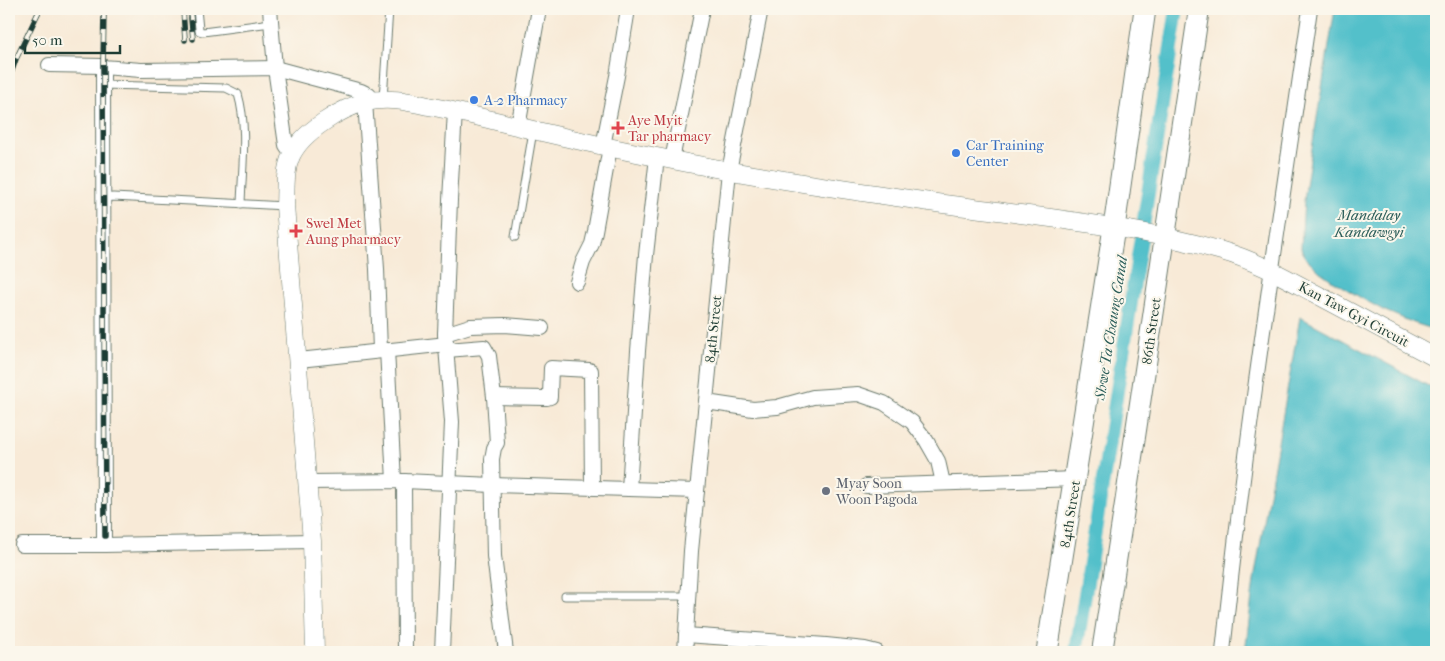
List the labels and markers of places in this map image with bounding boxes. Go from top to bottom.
place label: A-2 Pharmacy [483,92,568,109]
marker: A-2 Pharmacy [468,94,480,106]
place label: Aye Myit Tar pharmacy [627,112,712,145]
marker: Aye Myit Tar pharmacy [612,122,624,134]
place label: Car Training Center [966,137,1044,170]
marker: Car Training Center [950,147,962,159]
place label: Swel Met Aung pharmacy [305,215,401,248]
marker: Swel Met Aung pharmacy [290,225,302,237]
place label: Myay Soon Woon Pagoda [835,475,918,508]
marker: Myay Soon Woon Pagoda [820,485,832,497]

